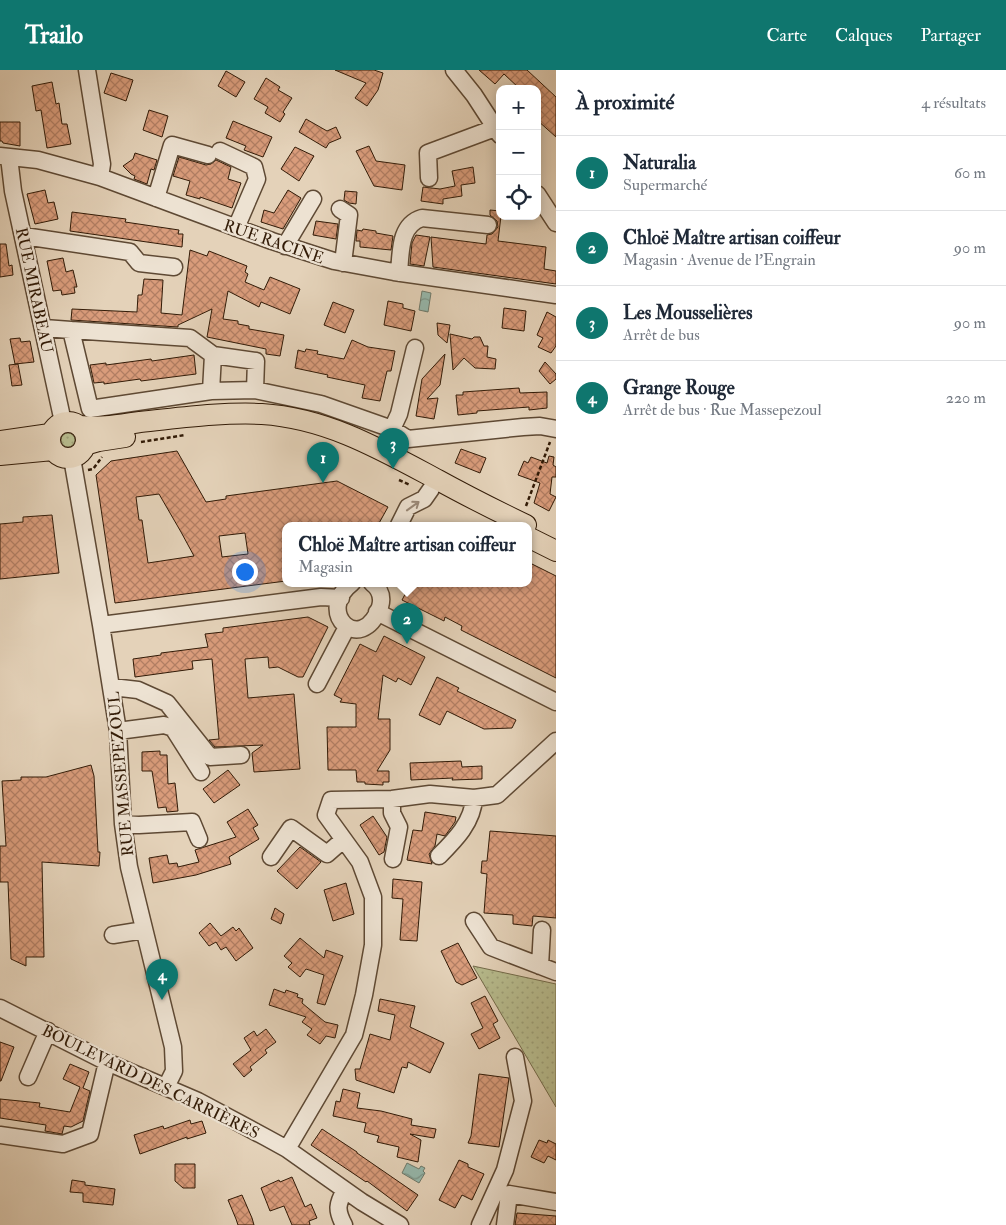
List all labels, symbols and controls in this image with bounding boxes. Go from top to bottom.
text: Trailo [25,20,83,51]
text: Carte [766,24,807,47]
text: Calques [835,24,892,47]
text: Partager [920,24,981,47]
map controls [496,85,541,220]
button: + [496,85,541,130]
text: À proximité [576,89,674,116]
text: 4 résultats [921,93,986,113]
button: − [496,130,541,175]
text: Naturalia [623,151,696,175]
text: 1 [589,163,595,183]
text: 60 m [954,163,986,183]
button: locate [496,175,541,220]
text: Supermarché [623,175,707,195]
street label: RUE RACINE [221,215,326,268]
street label: RUE MIRABEAU [11,226,57,355]
text: Chloë Maître artisan coiffeur [623,226,841,250]
text: 2 [588,238,596,258]
text: 90 m [954,238,986,258]
text: Magasin · Avenue de l'Engrain [623,250,816,270]
text: Les Mousselières [623,301,752,325]
text: 3 [589,313,595,333]
text: 90 m [954,313,986,333]
text: Arrêt de bus [623,325,700,345]
text: Grange Rouge [623,376,735,400]
text: 4 [588,388,596,408]
text: 220 m [946,388,986,408]
text: Arrêt de bus · Rue Massepezoul [623,400,822,420]
pin: 3 [377,428,409,469]
pin: 1 [307,442,339,483]
one-way arrow [406,501,420,511]
popup [282,522,532,587]
text: Chloë Maître artisan coiffeur [298,533,516,557]
text: Magasin [298,557,353,577]
your location [232,559,258,585]
pin: 2 [391,603,423,644]
street label: RUE MASSEPEZOUL [104,690,138,857]
pin: 4 [146,959,178,1000]
street label: BOULEVARD DES CARRIÈRES [38,1020,263,1143]

